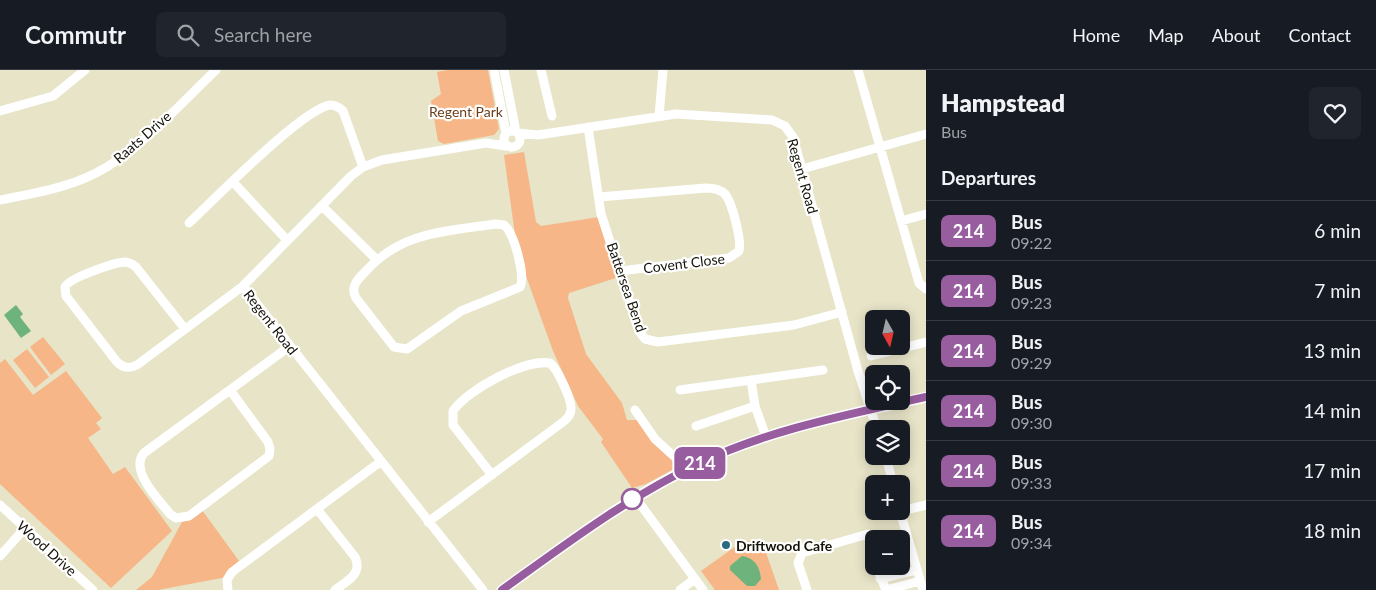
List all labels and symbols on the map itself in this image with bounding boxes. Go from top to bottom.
park label: Regent Park [429,103,504,120]
street label: Raats Drive [110,107,174,167]
street label: Regent Road [784,136,822,216]
street label: Battersea Bend [604,240,650,334]
street label: Covent Close [642,250,726,276]
street label: Regent Road [240,286,302,358]
north arrow [865,310,910,355]
line badge: 214 [671,447,729,479]
unlabelled marker [621,488,643,510]
street label: Wood Drive [14,517,80,579]
place label: Driftwood Cafe [736,537,833,554]
marker: Driftwood Cafe [720,539,732,551]

